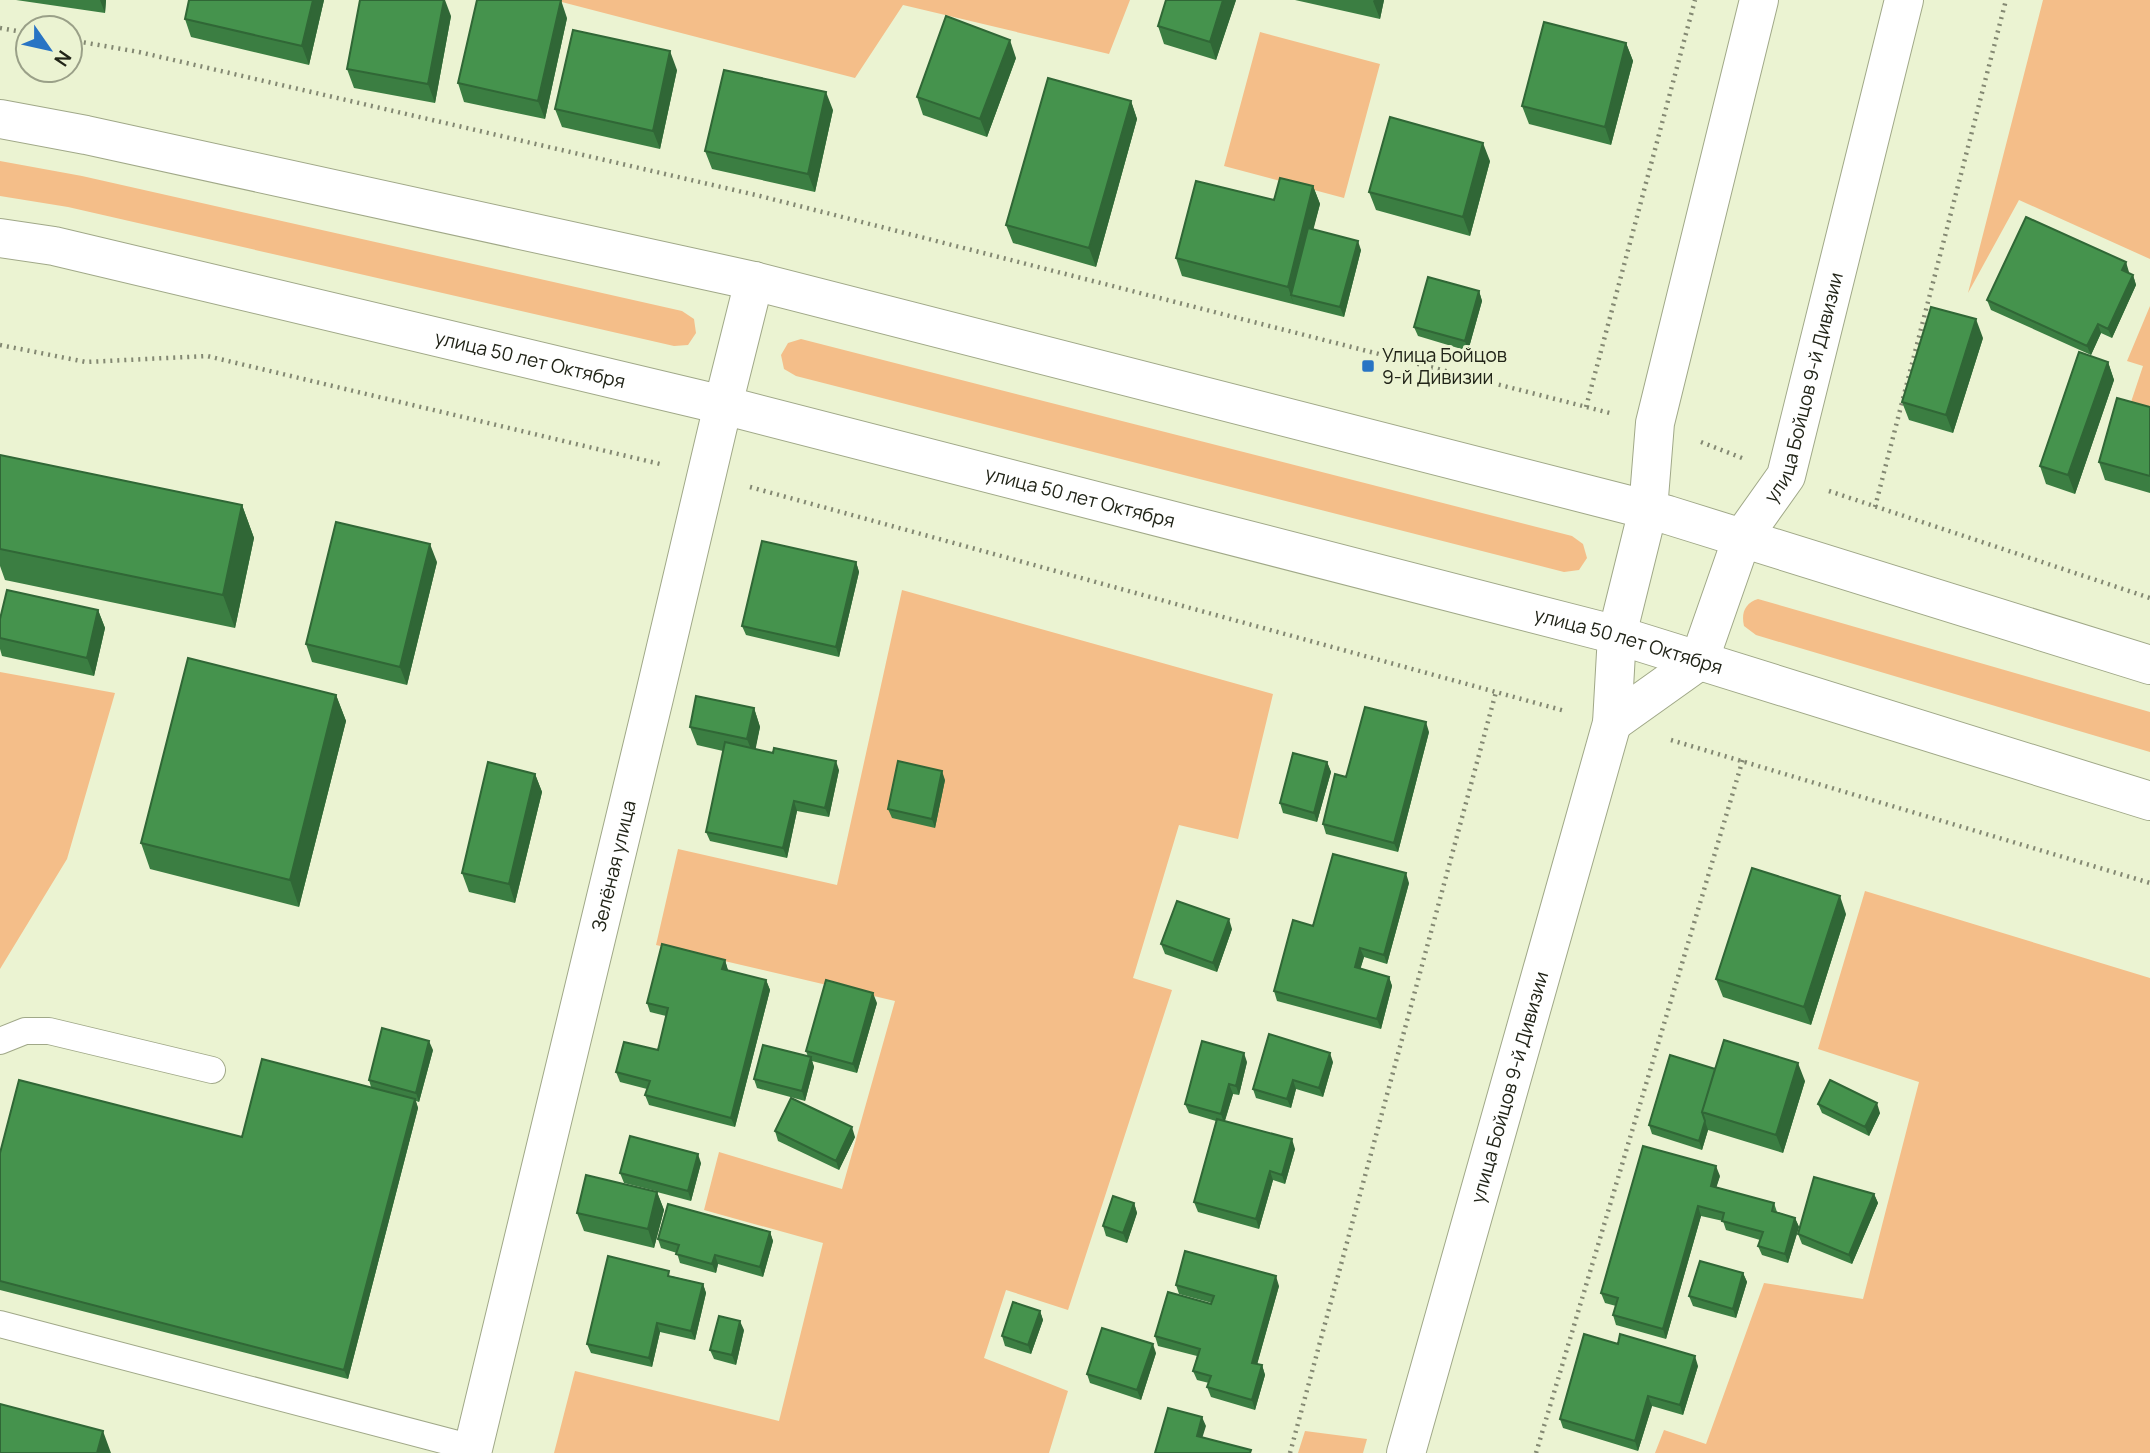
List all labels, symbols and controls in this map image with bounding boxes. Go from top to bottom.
north arrow [14,14,84,84]
text: N [48,46,78,71]
street label: улица Бойцов 9-й Дивизии [1758,270,1849,508]
street label: улица 50 лет Октября [432,324,628,394]
place label: Улица Бойцов 9-й Дивизии [1382,342,1507,390]
marker: Улица Бойцов 9-й Дивизии [1360,358,1376,374]
street label: улица 50 лет Октября [982,460,1178,534]
street label: улица 50 лет Октября [1532,601,1726,680]
street label: Зелёная улица [585,797,642,934]
street label: улица Бойцов 9-й Дивизии [1464,968,1554,1206]

